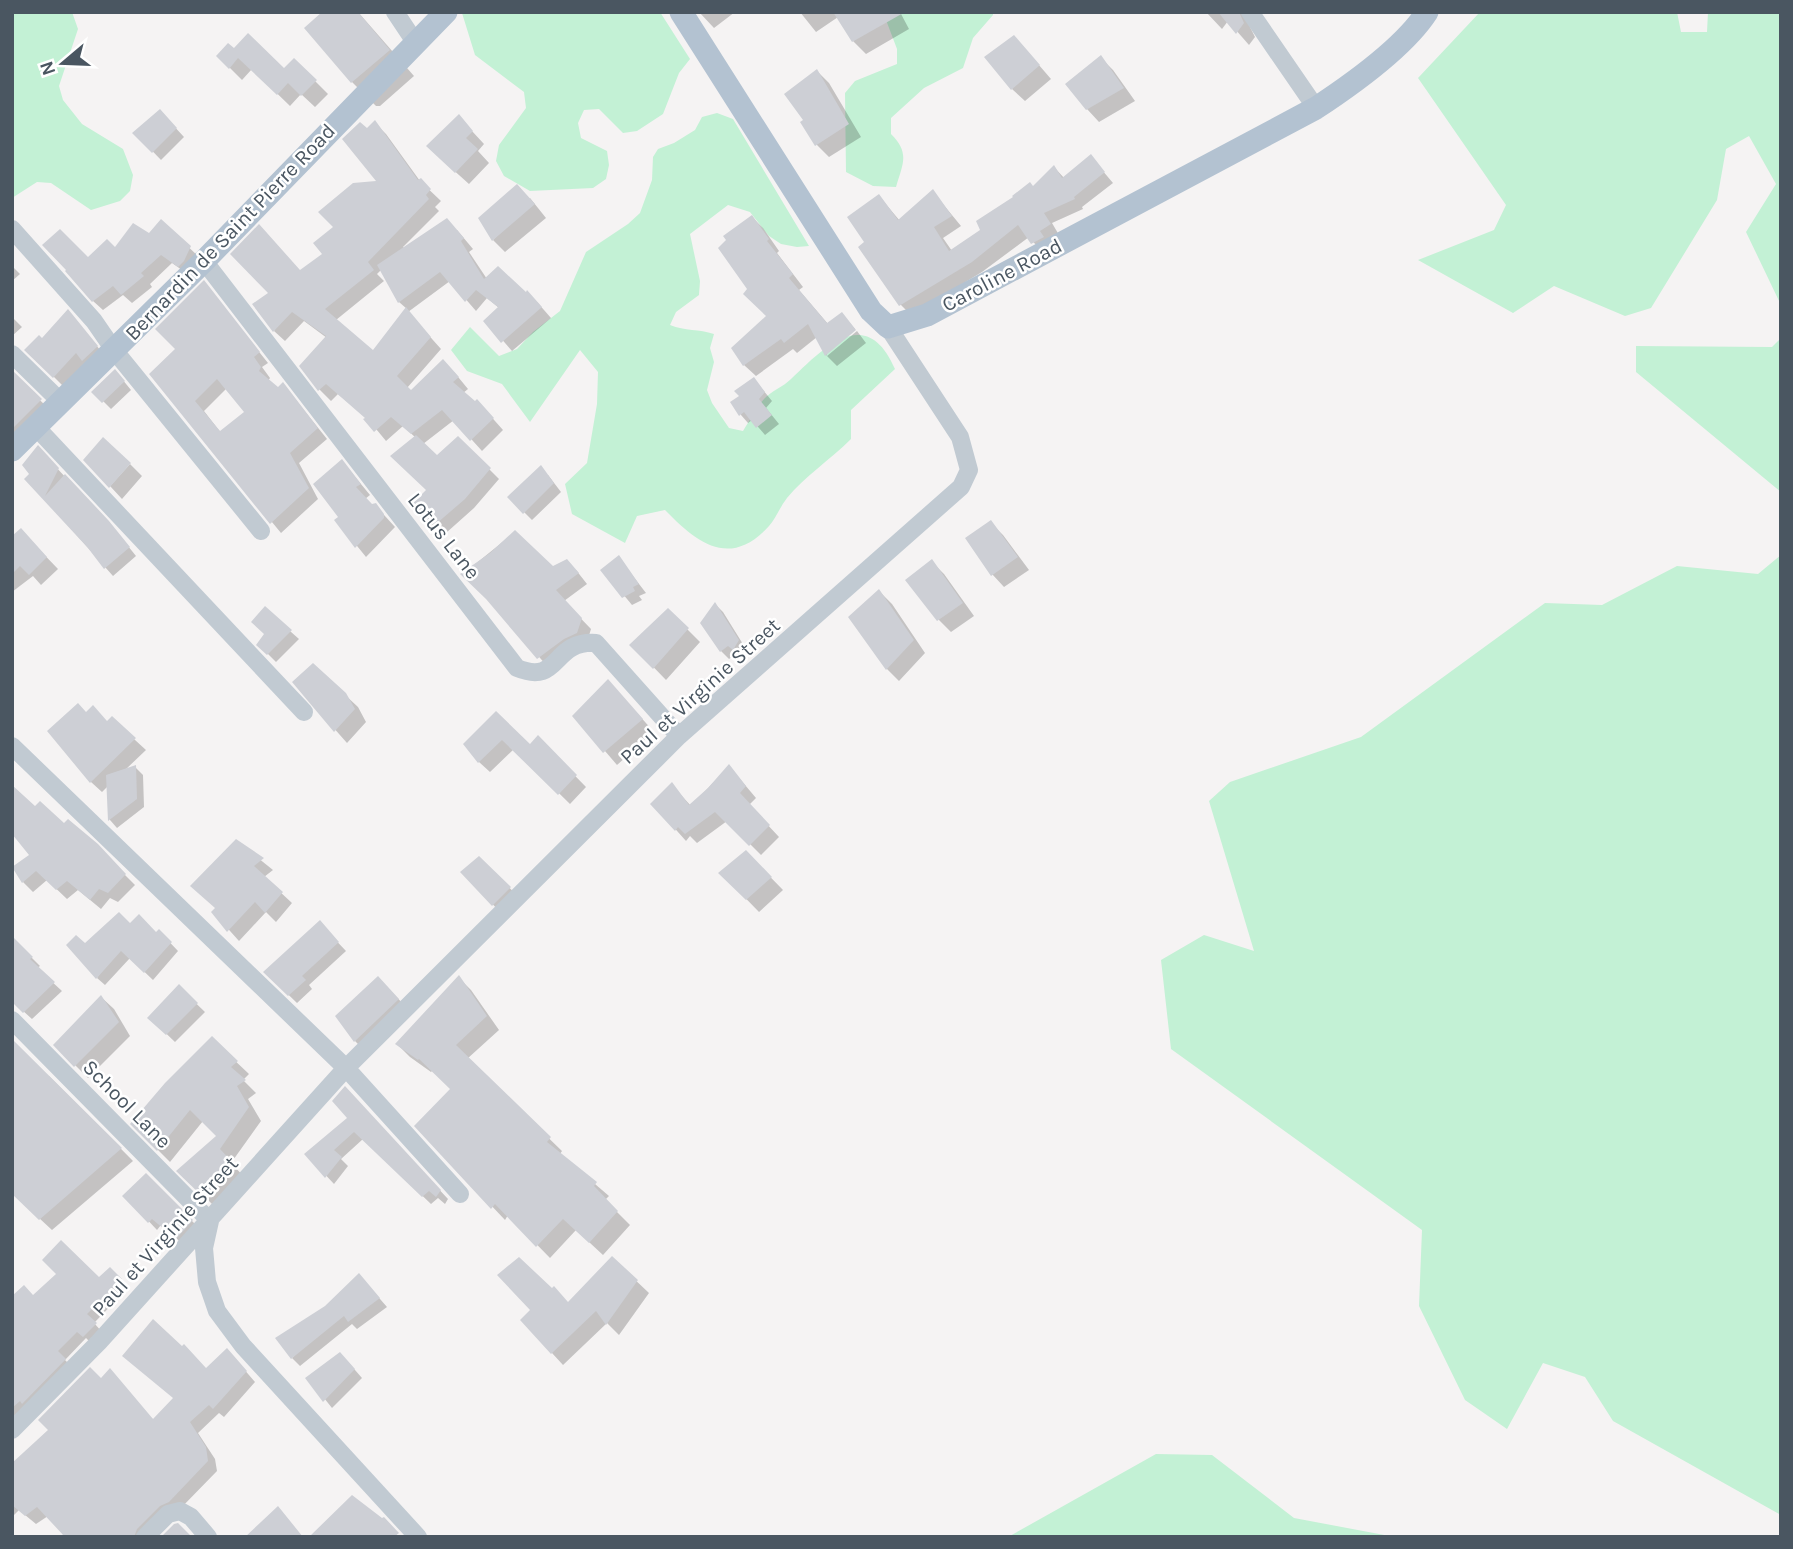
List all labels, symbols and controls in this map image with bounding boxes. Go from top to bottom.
north arrow [28,28,98,98]
text: N [35,58,60,78]
street label: Bernardin de Saint Pierre Road [120,119,340,345]
street label: Caroline Road [938,233,1066,317]
street label: Lotus Lane [403,488,485,584]
street label: Paul et Virginie Street [615,613,785,769]
street label: School Lane [78,1055,176,1153]
street label: Paul et Virginie Street [87,1151,243,1321]

